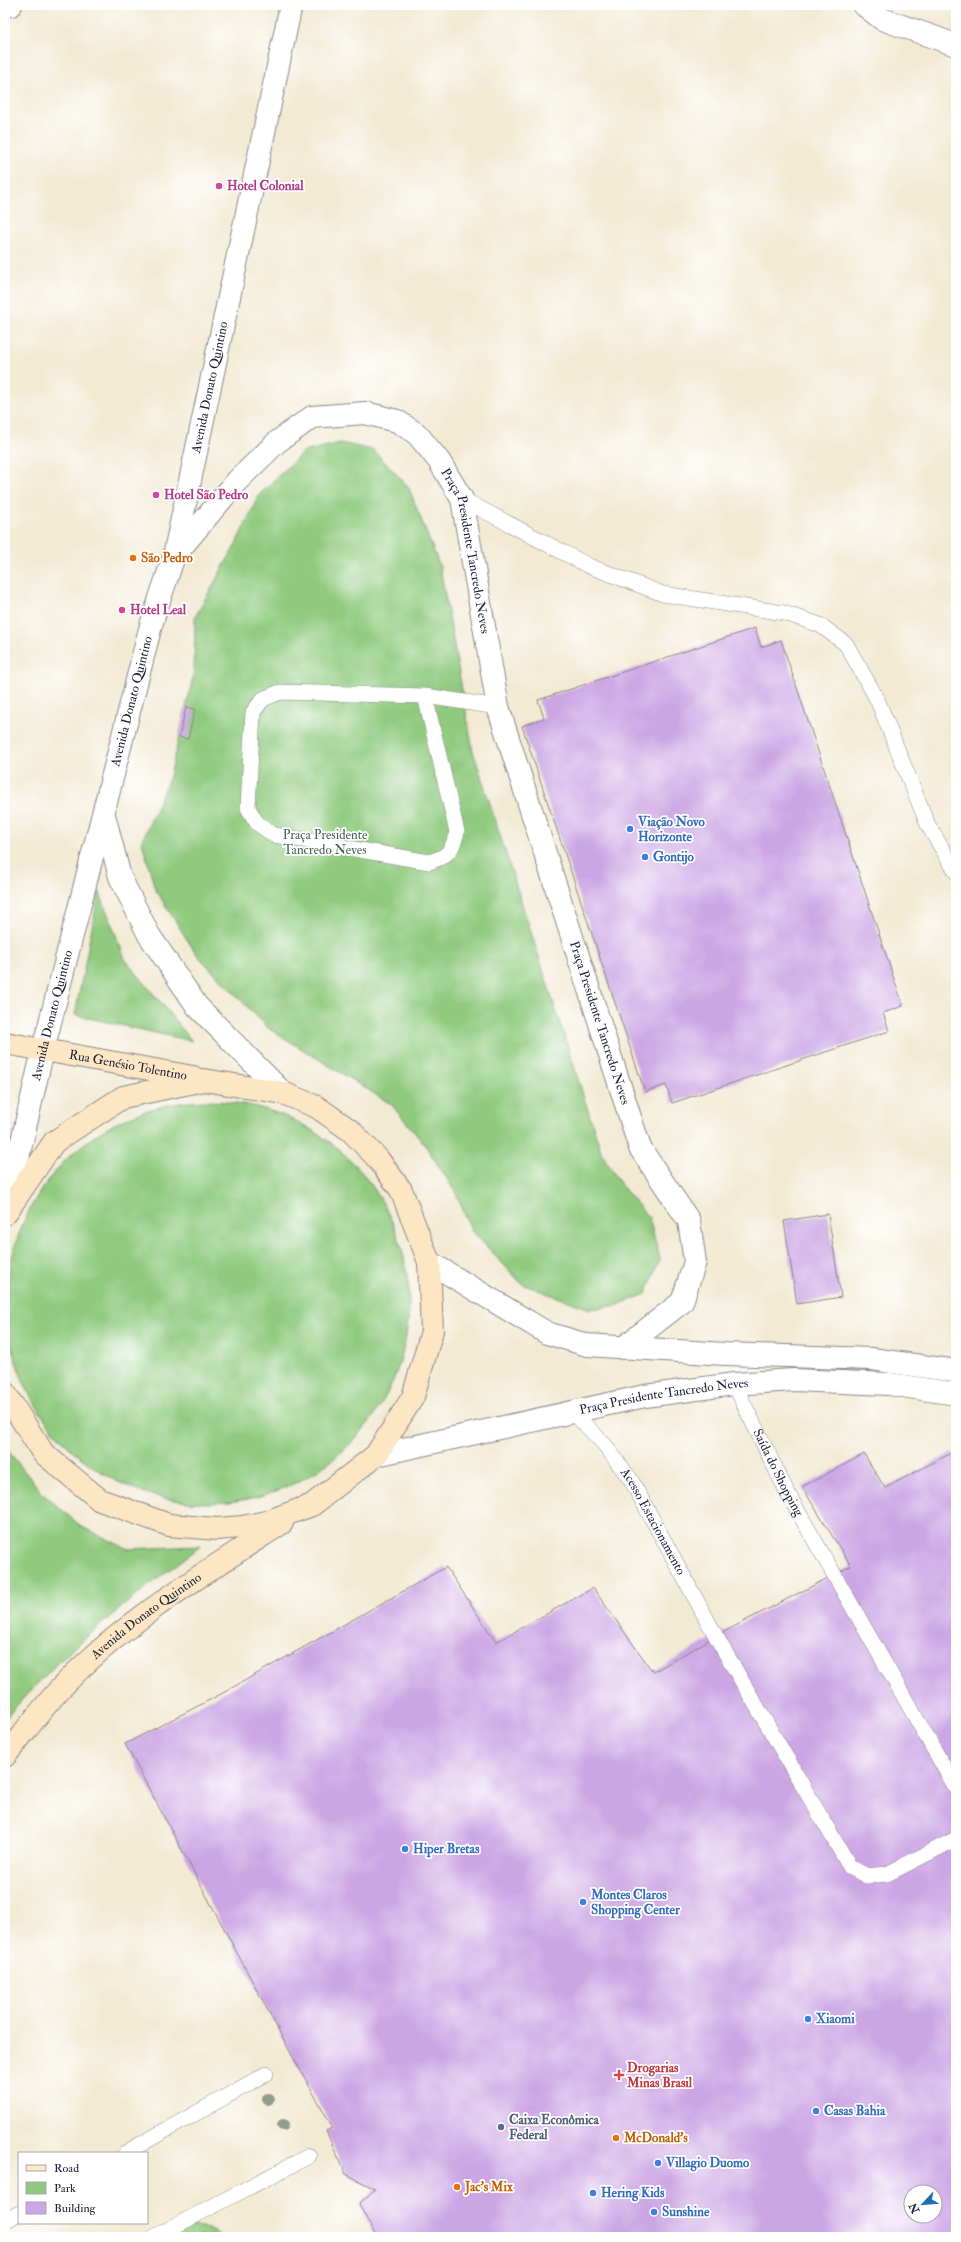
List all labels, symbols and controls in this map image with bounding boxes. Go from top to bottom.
place label: Hotel Colonial [227,178,304,194]
marker: Hotel Colonial [214,181,224,191]
street label: Avenida Donato Quintino [188,320,232,455]
street label: Praça Presidente Tancredo Neves [437,465,493,635]
place label: Hotel São Pedro [164,487,249,503]
marker: Hotel São Pedro [151,490,161,500]
place label: São Pedro [141,550,193,566]
marker: São Pedro [128,553,138,563]
place label: Hotel Leal [130,602,187,618]
marker: Hotel Leal [117,605,127,615]
street label: Avenida Donato Quintino [107,634,156,769]
place label: Viação Novo Horizonte [637,814,706,845]
marker: Viação Novo Horizonte [625,824,635,834]
park label: Praça Presidente Tancredo Neves [283,827,368,858]
place label: Gontijo [653,849,694,865]
marker: Gontijo [640,852,650,862]
street label: Praça Presidente Tancredo Neves [566,939,634,1107]
street label: Avenida Donato Quintino [28,948,76,1083]
street label: Rua Genésio Tolentino [68,1047,188,1084]
street label: Praça Presidente Tancredo Neves [578,1375,749,1418]
street label: Saída do Shopping [749,1426,807,1520]
street label: Acesso Estacionamento [616,1464,689,1578]
street label: Avenida Donato Quintino [87,1569,205,1663]
place label: Hiper Bretas [413,1841,480,1858]
marker: Hiper Bretas [400,1844,410,1854]
place label: Montes Claros Shopping Center [590,1887,681,1919]
marker: Montes Claros Shopping Center [578,1897,588,1907]
place label: Xiaomi [816,2011,855,2027]
marker: Xiaomi [803,2014,813,2024]
place label: Drogarias Minas Brasil [626,2060,693,2091]
marker: Drogarias Minas Brasil [614,2070,624,2080]
place label: Casas Bahia [824,2103,886,2119]
marker: Casas Bahia [811,2106,821,2116]
place label: Caixa Econômica Federal [509,2112,600,2143]
marker: Caixa Econômica Federal [496,2122,506,2132]
place label: McDonald's [623,2130,688,2146]
marker: McDonald's [611,2133,621,2143]
legend [18,2152,148,2224]
place label: Villagio Duomo [665,2155,750,2172]
marker: Villagio Duomo [653,2158,663,2168]
text: Road [54,2161,79,2176]
place label: Jac's Mix [464,2179,513,2196]
text: Park [54,2181,76,2196]
marker: Jac's Mix [452,2182,462,2192]
north arrow [903,2184,943,2224]
place label: Hering Kids [601,2185,665,2202]
marker: Hering Kids [588,2188,598,2198]
text: N [906,2200,923,2216]
text: Building [54,2201,97,2216]
place label: Sunshine [662,2204,710,2220]
marker: Sunshine [649,2207,659,2217]

